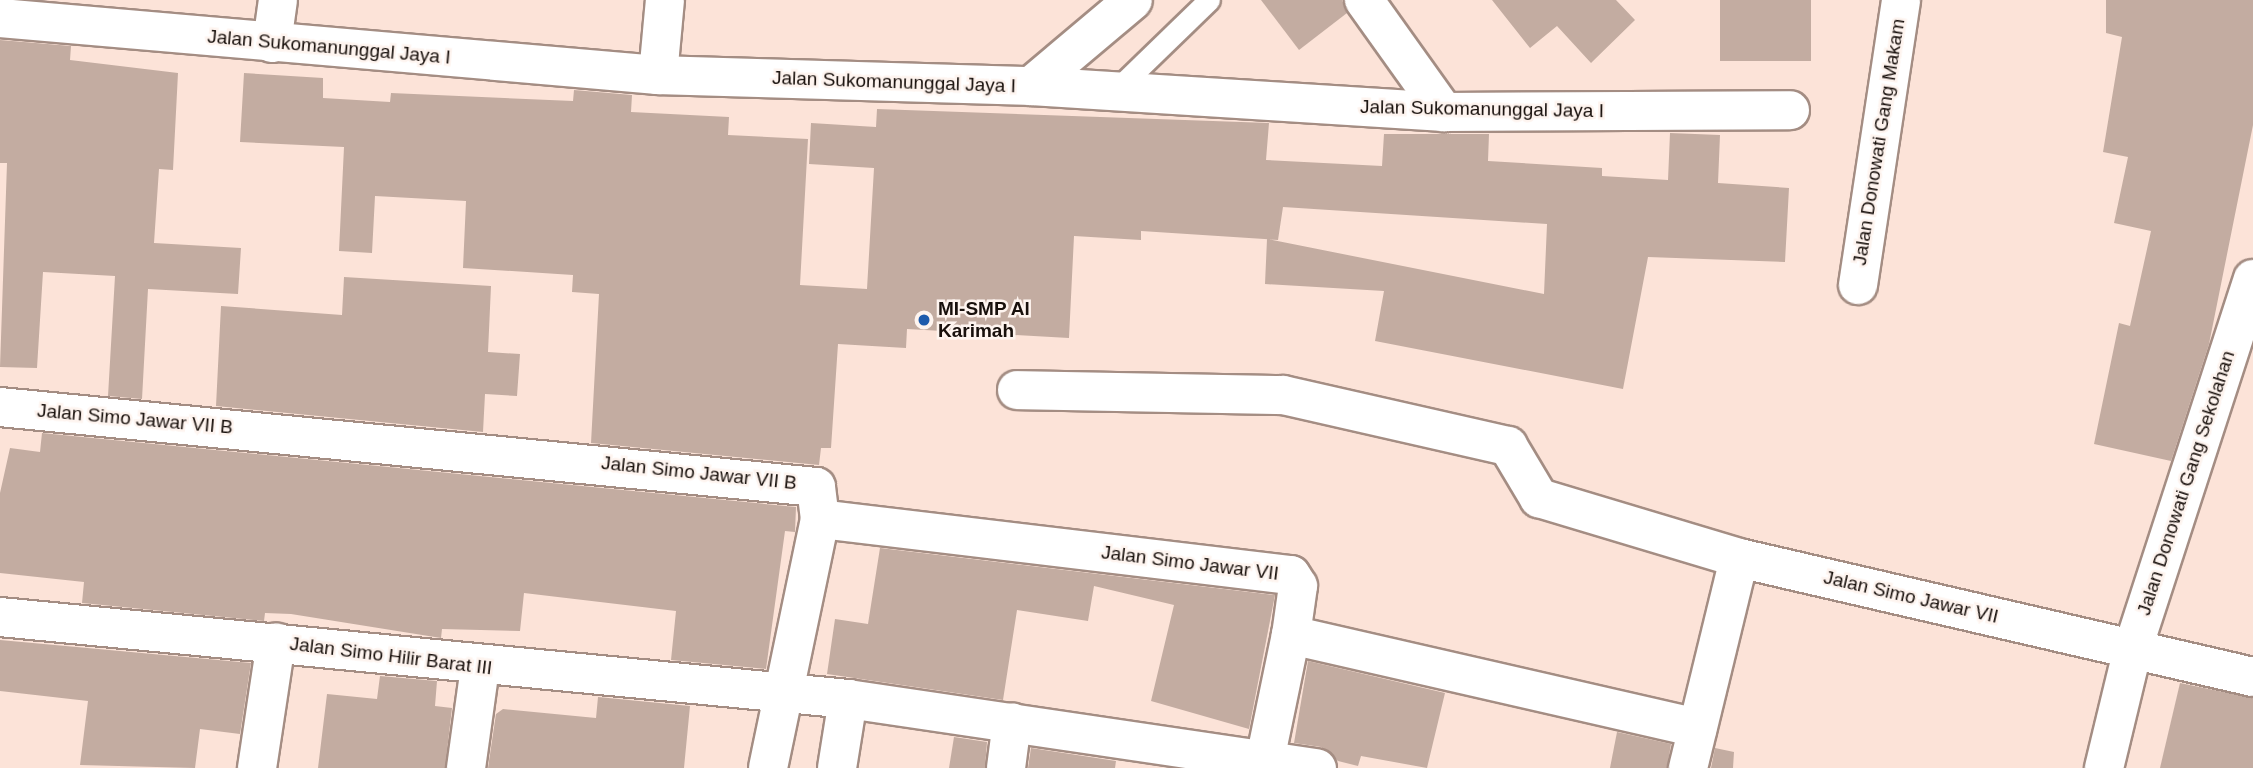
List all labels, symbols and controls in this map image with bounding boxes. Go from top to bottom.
street label: Jalan Donowati Gang Makam [1848,17,1910,267]
street label: Jalan Sukomanunggal Jaya I [206,25,452,69]
street label: Jalan Sukomanunggal Jaya I [772,66,1016,98]
street label: Jalan Sukomanunggal Jaya I [1360,95,1604,123]
place label: MI-SMP Al Karimah [938,298,1031,342]
marker: MI-SMP Al Karimah [916,312,932,328]
street label: Jalan Donowati Gang Sekolahan [2132,348,2240,618]
street label: Jalan Simo Jawar VII B [36,399,234,439]
street label: Jalan Simo Jawar VII B [600,451,798,495]
street label: Jalan Simo Jawar VII [1100,541,1280,585]
street label: Jalan Simo Jawar VII [1821,566,2001,628]
street label: Jalan Simo Hilir Barat III [288,632,494,680]

